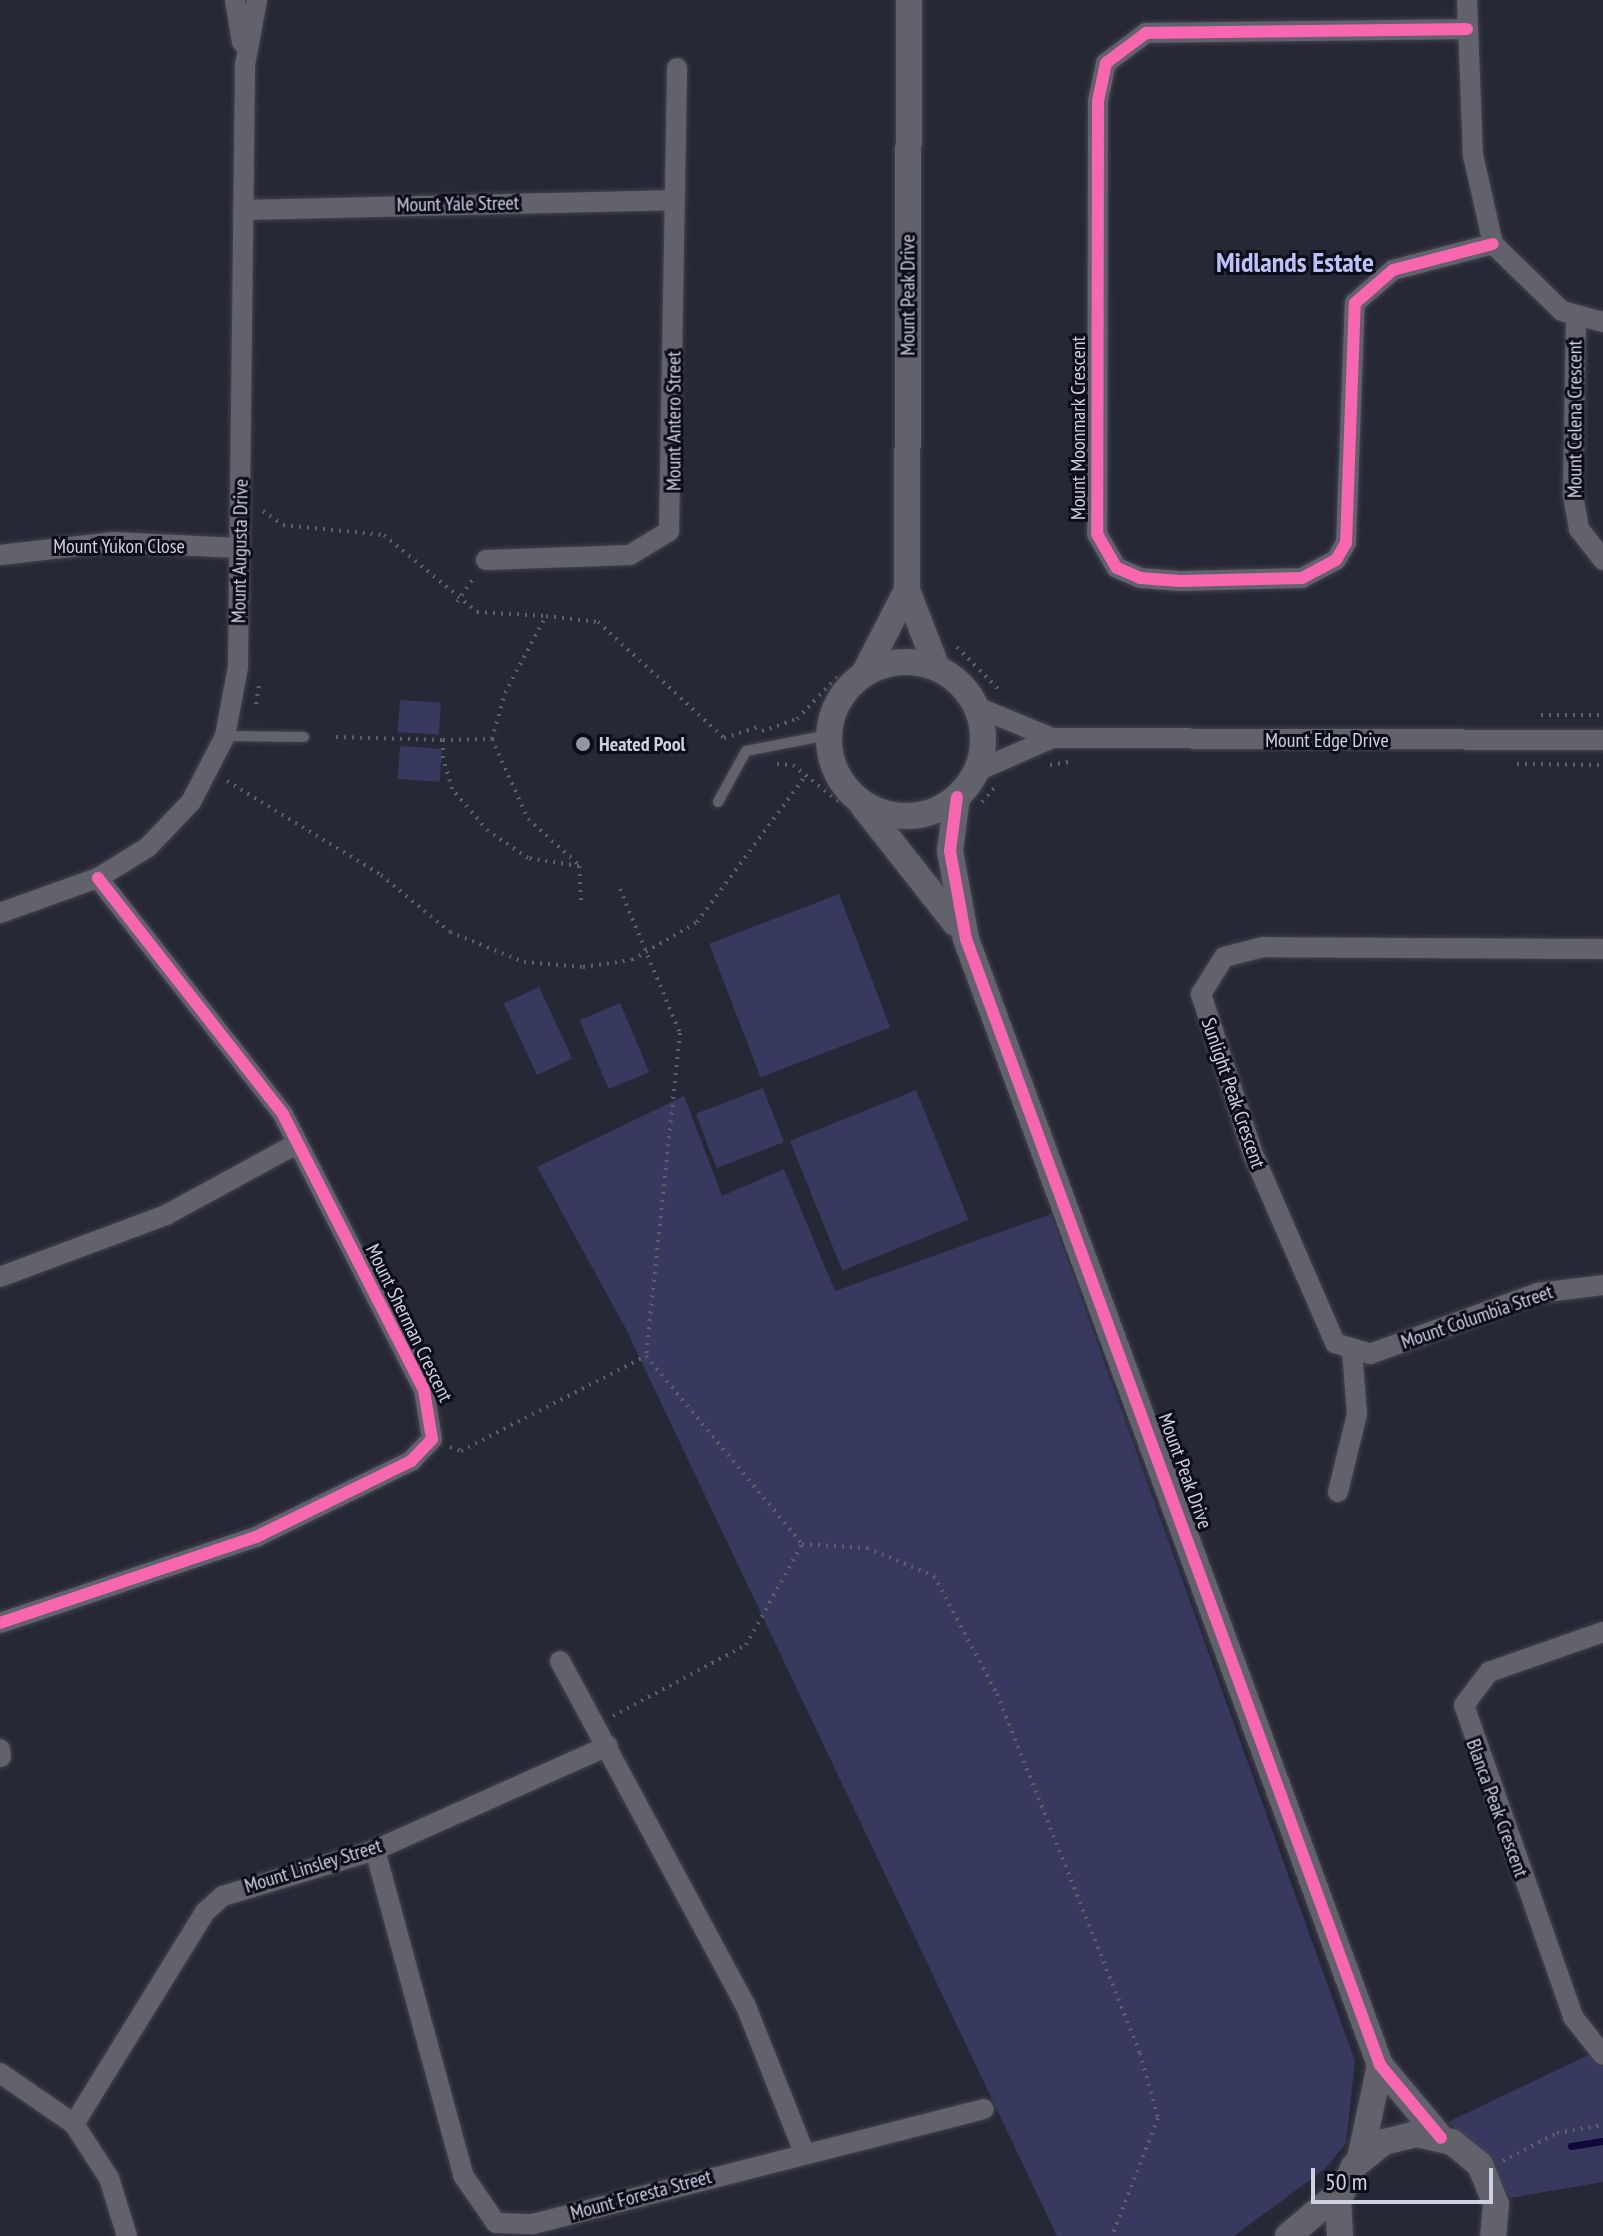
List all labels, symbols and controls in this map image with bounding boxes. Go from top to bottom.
street label: Mount Yale Street [396,191,520,217]
street label: Mount Peak Drive [896,234,920,356]
district label: Midlands Estate [1216,245,1374,279]
street label: Mount Moonmark Crescent [1066,336,1090,520]
street label: Mount Celena Crescent [1563,340,1587,498]
street label: Mount Antero Street [662,351,686,491]
street label: Mount Augusta Drive [227,478,253,624]
street label: Mount Yukon Close [53,534,185,558]
street label: Mount Edge Drive [1265,728,1389,752]
place label: Heated Pool [599,732,685,756]
marker: Heated Pool [574,735,592,753]
street label: Sunlight Peak Crescent [1196,1015,1270,1171]
street label: Mount Sherman Crescent [360,1240,458,1406]
street label: Mount Columbia Street [1398,1280,1556,1354]
street label: Mount Peak Drive [1153,1410,1217,1532]
street label: Blanca Peak Crescent [1461,1735,1533,1881]
street label: Mount Linsley Street [241,1834,385,1898]
scale bar [1315,2152,1497,2202]
street label: Mount Foresta Street [568,2165,714,2225]
text: 50 m [1325,2166,1367,2197]

